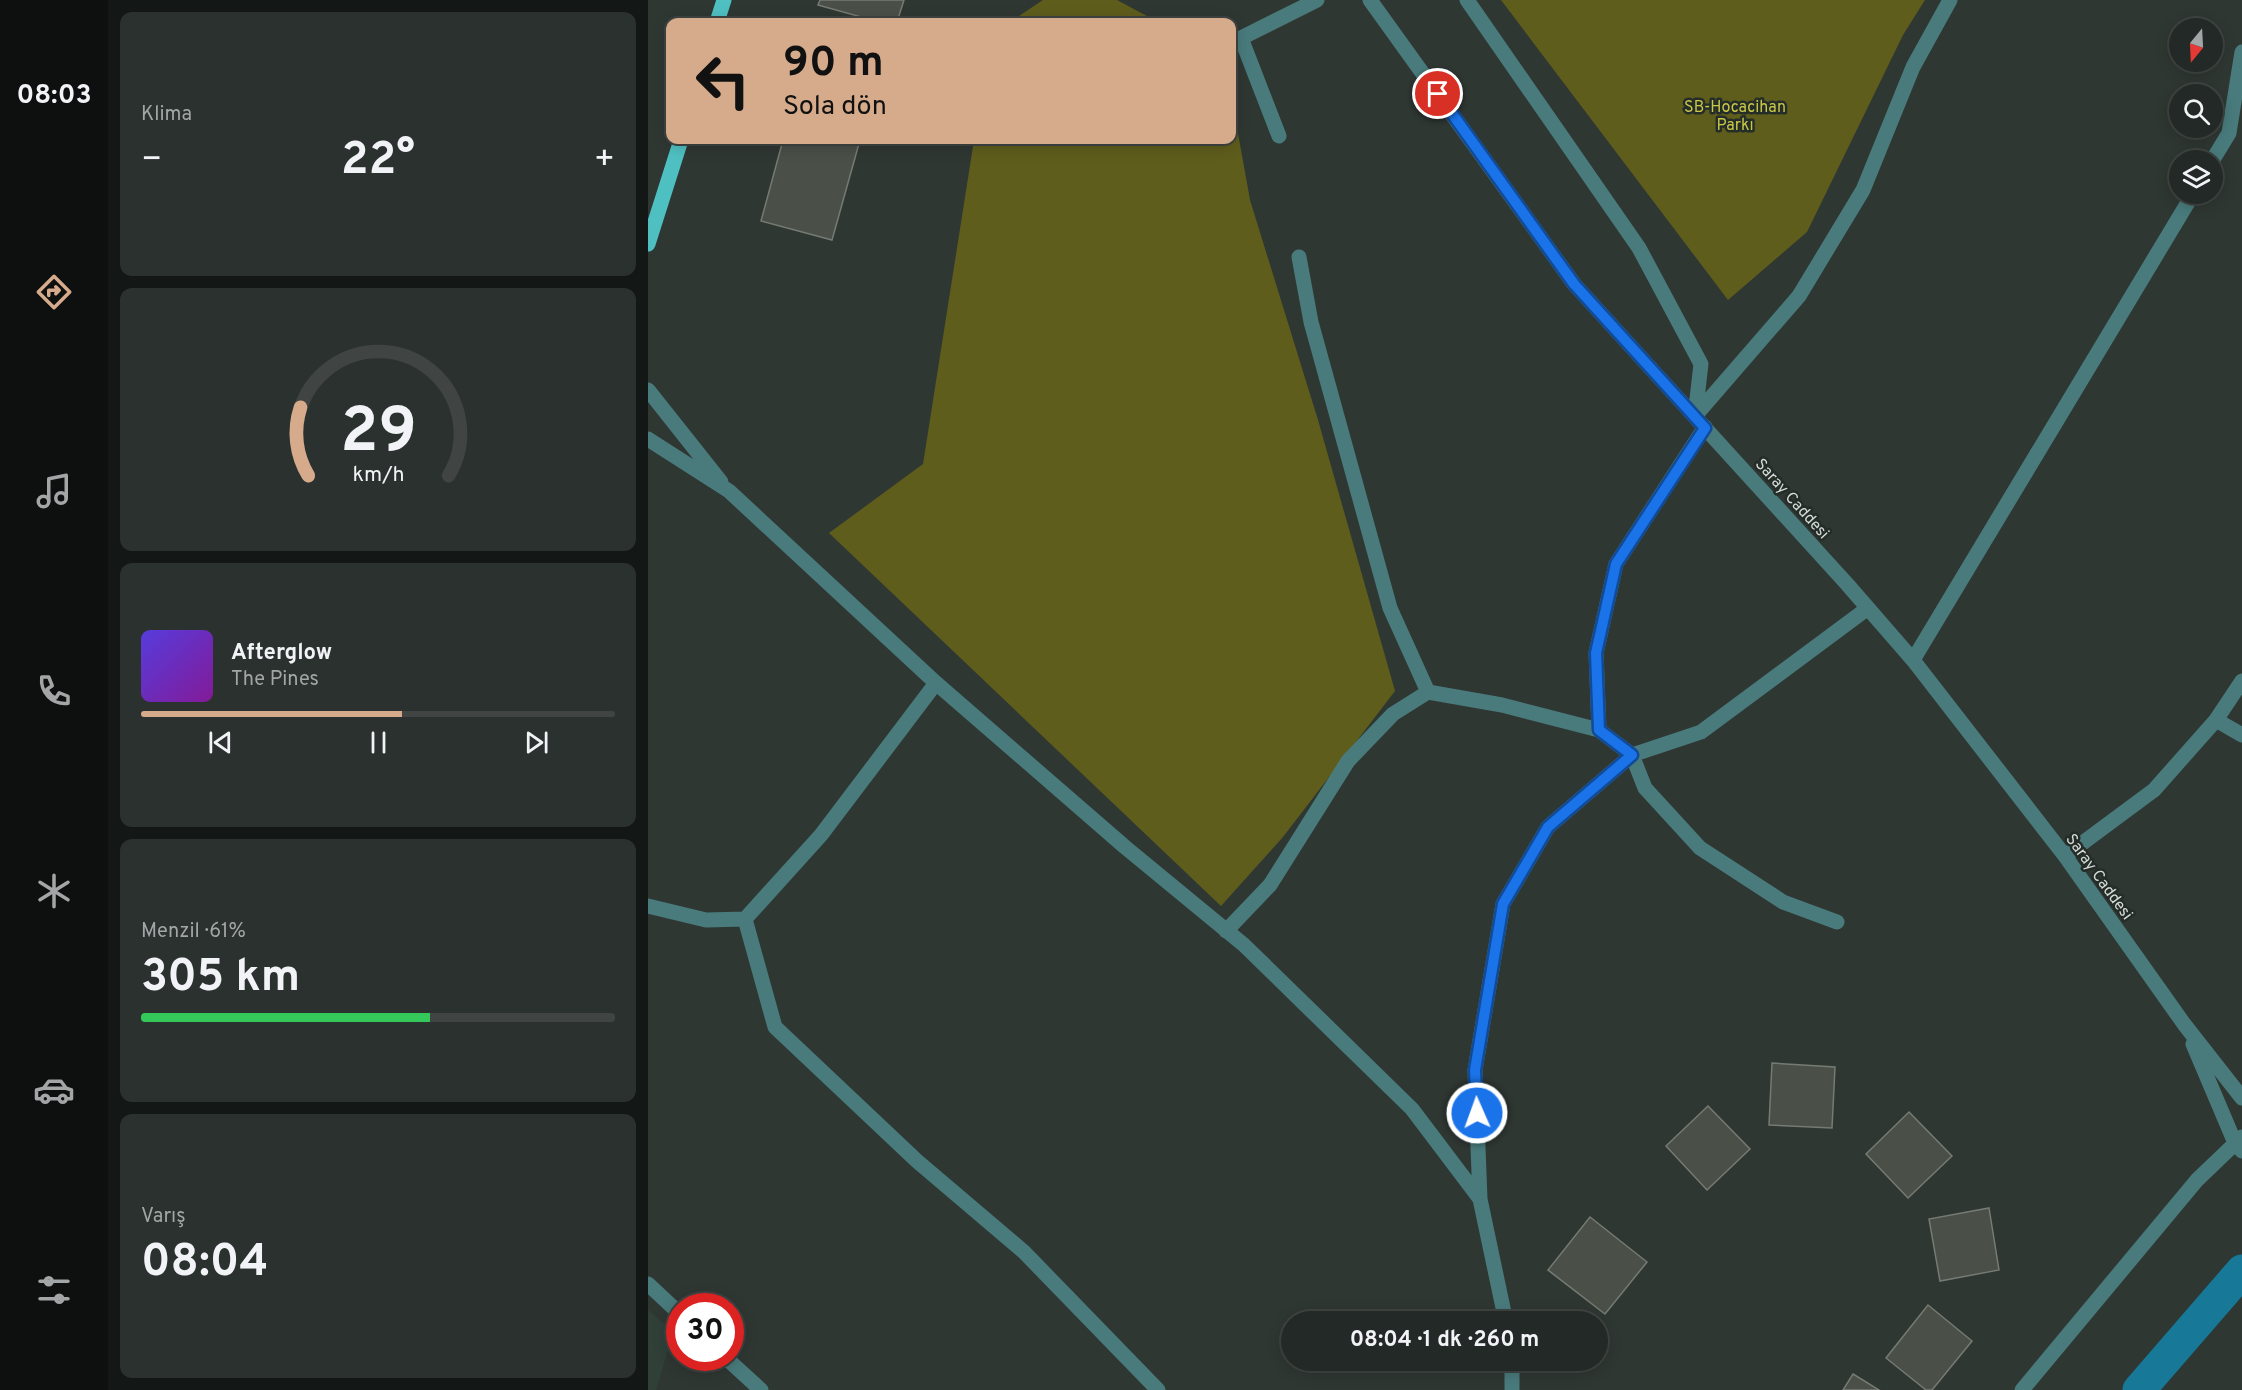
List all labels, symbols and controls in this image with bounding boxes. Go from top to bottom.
north arrow [2169,18,2223,72]
map controls [2169,18,2223,204]
text: 90 m [783,38,884,91]
icon: left [684,42,762,120]
pin [1412,68,1463,119]
icon: arrive [1421,77,1454,110]
text: 08:03 [16,79,92,113]
button: search [2169,84,2223,138]
text: Sola dön [783,90,887,124]
park label: SB-Hocacihan Parkı [1684,98,1786,136]
text: Klima [141,102,192,128]
text: 22° [341,133,415,190]
text: − [141,140,162,182]
text: + [594,140,615,182]
button: layers [2169,150,2223,204]
icon: directions [33,271,75,313]
text: 29 [340,396,416,475]
street label: Saray Caddesi [1750,455,1833,544]
text: km/h [352,463,404,490]
icon: music [33,470,75,512]
text: Afterglow [231,640,332,667]
text: The Pines [231,667,319,693]
icon: phone [33,670,75,712]
icon: previous [204,726,237,759]
icon: pause [362,726,395,759]
icon: next [520,726,553,759]
street label: Saray Caddesi [2060,830,2136,924]
icon: climate [33,870,75,912]
text: Menzil · 61% [141,919,246,945]
text: 305 km [141,950,300,1007]
icon: car [33,1069,75,1111]
position arrow [1445,1081,1509,1145]
text: Varış [141,1204,186,1230]
text: 08:04 [141,1235,268,1292]
icon: filters [33,1269,75,1311]
speed limit sign: 30 [666,1293,744,1371]
text: 08:04 · 1 dk · 260 m [1350,1327,1539,1354]

